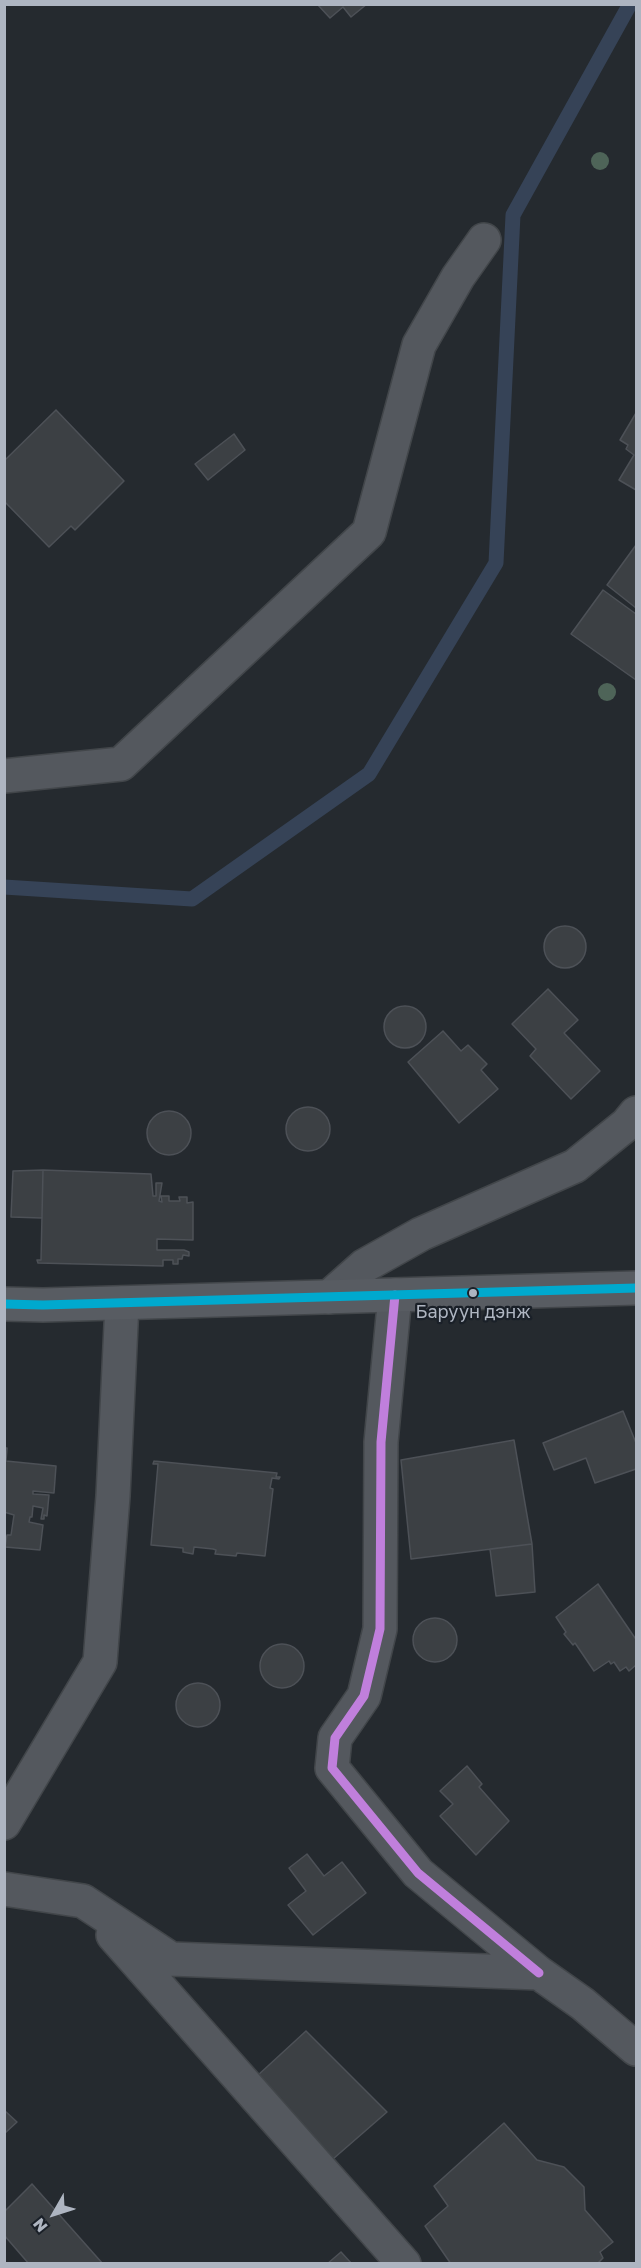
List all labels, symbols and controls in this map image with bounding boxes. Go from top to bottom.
marker: Баруун дэнж [467,1287,479,1299]
place label: Баруун дэнж [415,1301,531,1323]
north arrow [24,2184,84,2244]
text: N [28,2214,52,2236]

